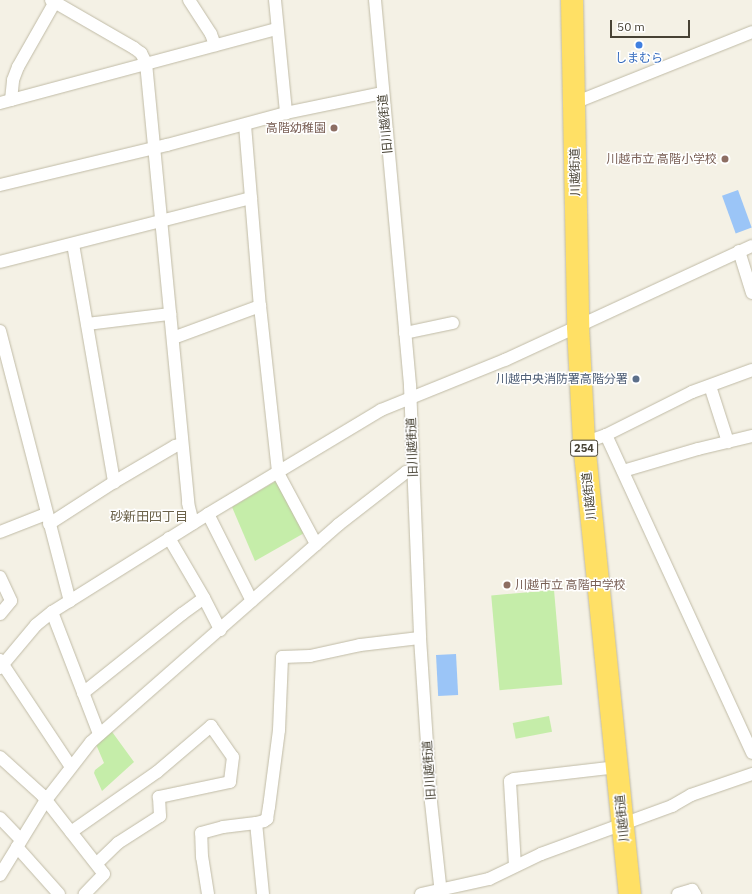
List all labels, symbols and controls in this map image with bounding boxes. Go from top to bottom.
scale bar [612,12,692,38]
text: 50 m [617,19,645,34]
marker: しまむら [634,40,644,50]
place label: しまむら [615,51,663,65]
street label: 旧川越街道 [375,93,395,155]
place label: 高階幼稚園 [266,121,326,135]
marker: 高階幼稚園 [329,123,339,133]
street label: 川越街道 [567,148,583,196]
place label: 川越市立 高階小学校 [606,152,717,166]
marker: 川越市立 高階小学校 [720,154,730,164]
place label: 川越中央消防署高階分署 [496,372,628,386]
marker: 川越中央消防署高階分署 [631,374,641,384]
street label: 旧川越街道 [404,417,420,477]
road number: 254 [570,439,598,457]
street label: 川越街道 [579,471,599,521]
district label: 砂新田四丁目 [110,509,188,525]
place label: 川越市立 高階中学校 [515,578,626,592]
marker: 川越市立 高階中学校 [502,580,512,590]
street label: 旧川越街道 [420,740,438,800]
street label: 川越街道 [612,793,632,843]

